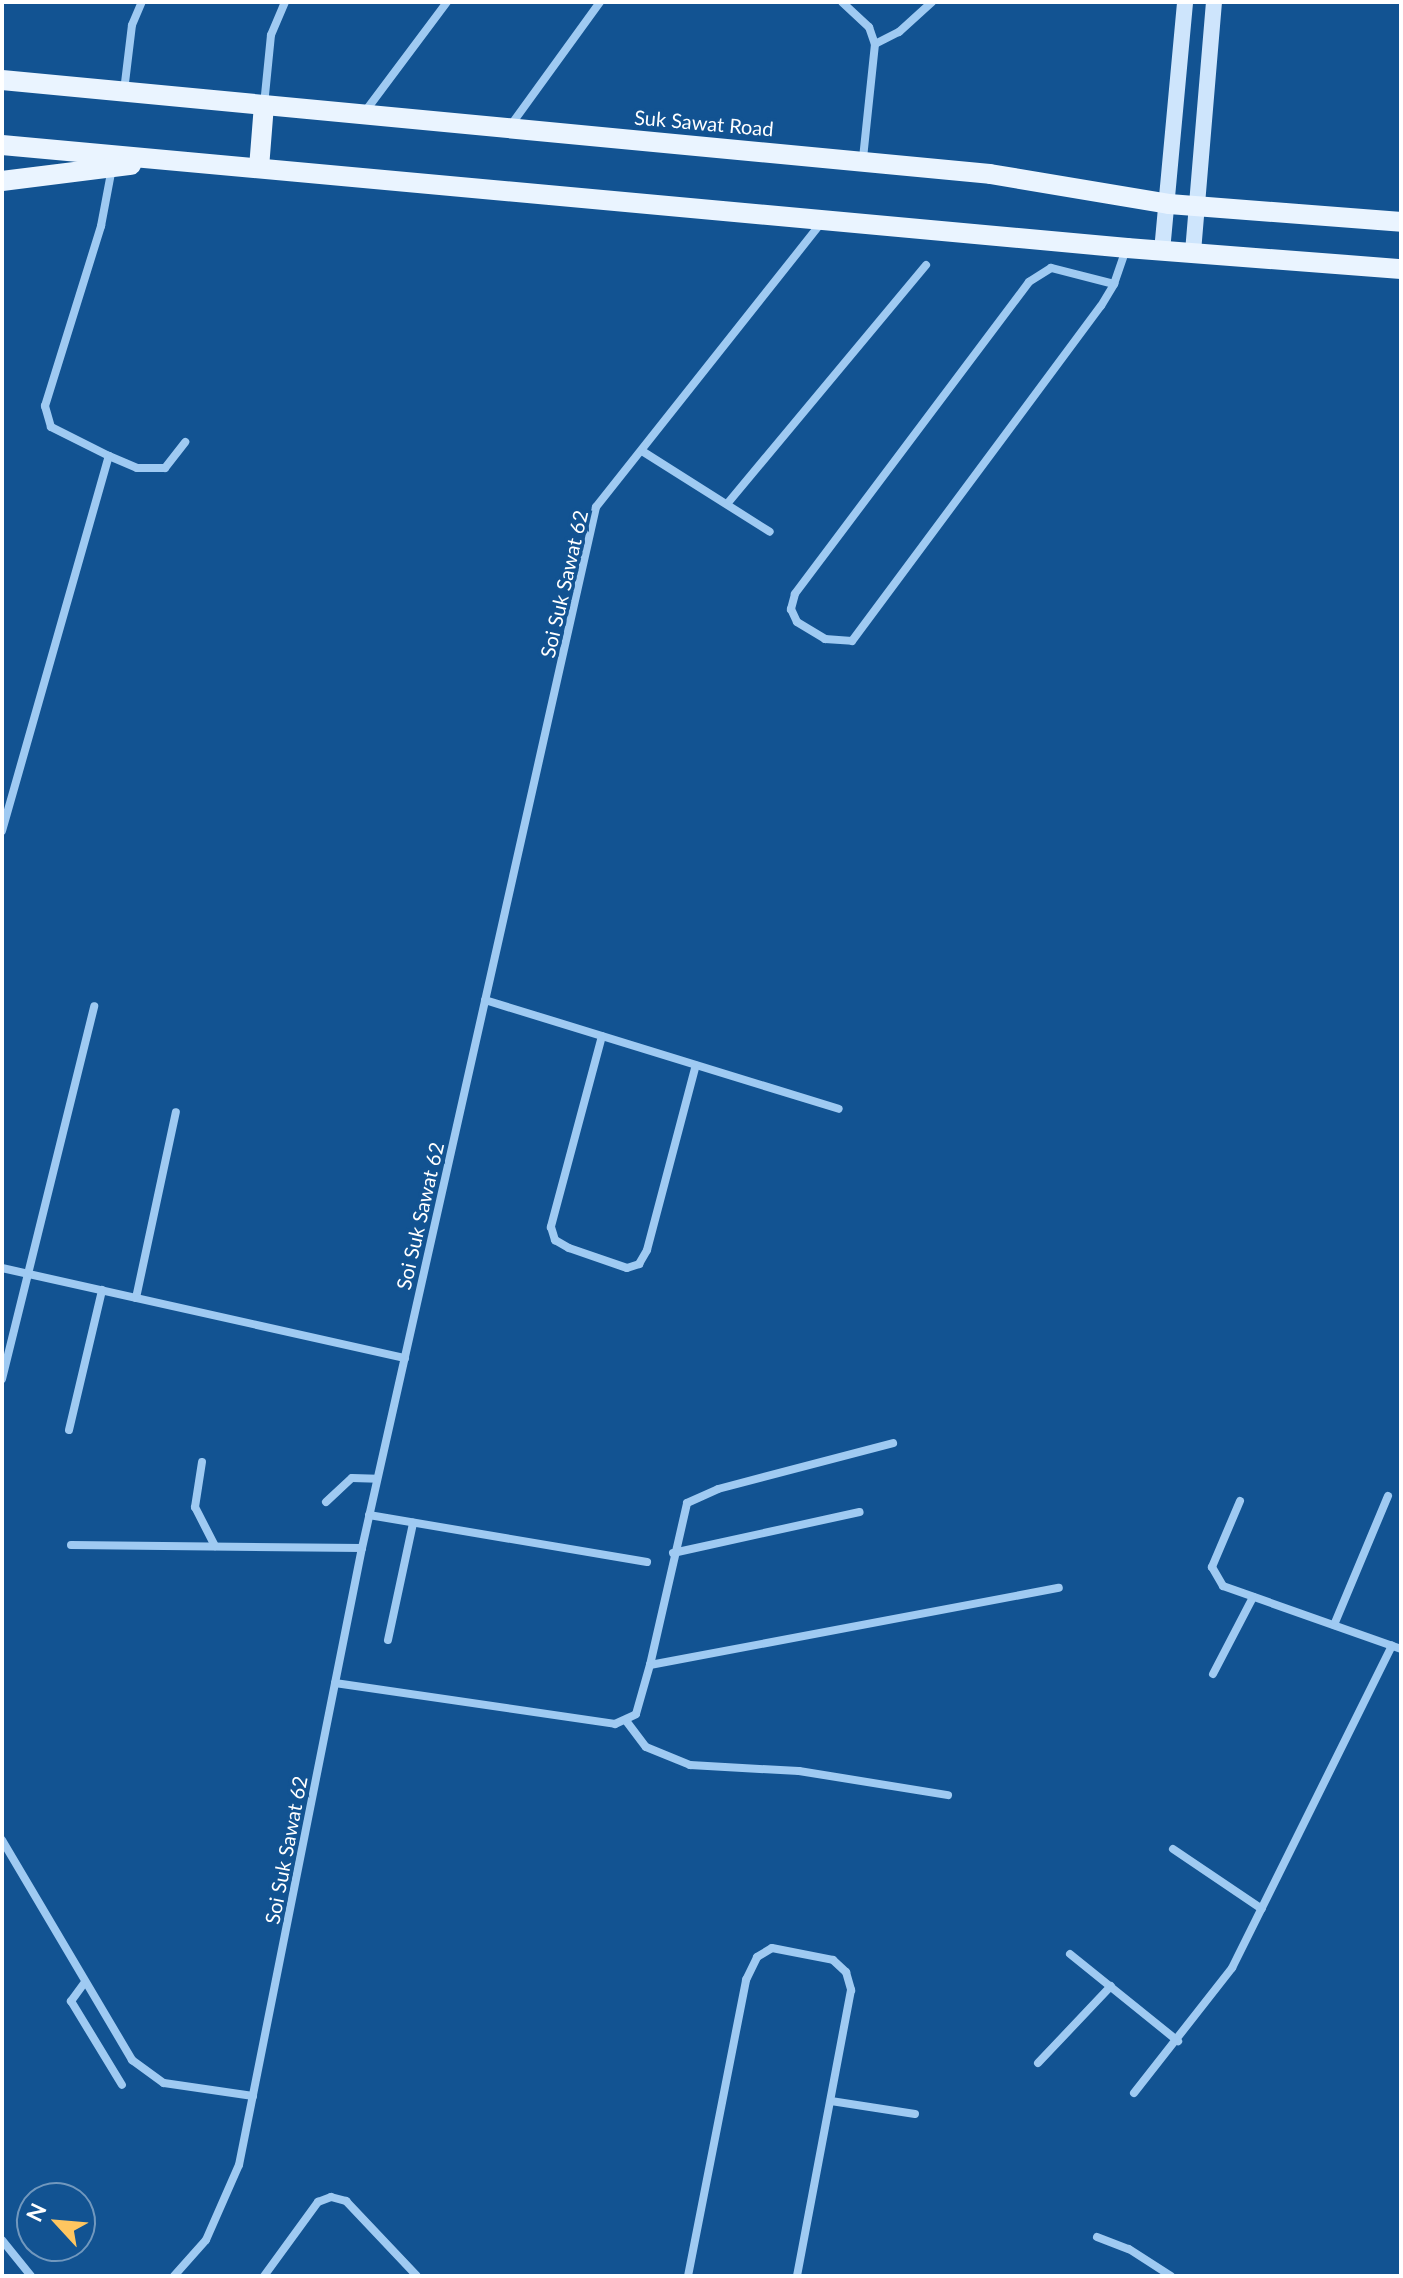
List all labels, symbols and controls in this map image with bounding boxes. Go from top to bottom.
street label: Suk Sawat Road [633,105,775,141]
street label: Soi Suk Sawat 62 [535,508,593,660]
street label: Soi Suk Sawat 62 [391,1140,449,1292]
street label: Soi Suk Sawat 62 [260,1774,312,1926]
north arrow [16,2182,96,2262]
text: N [20,2199,52,2226]

